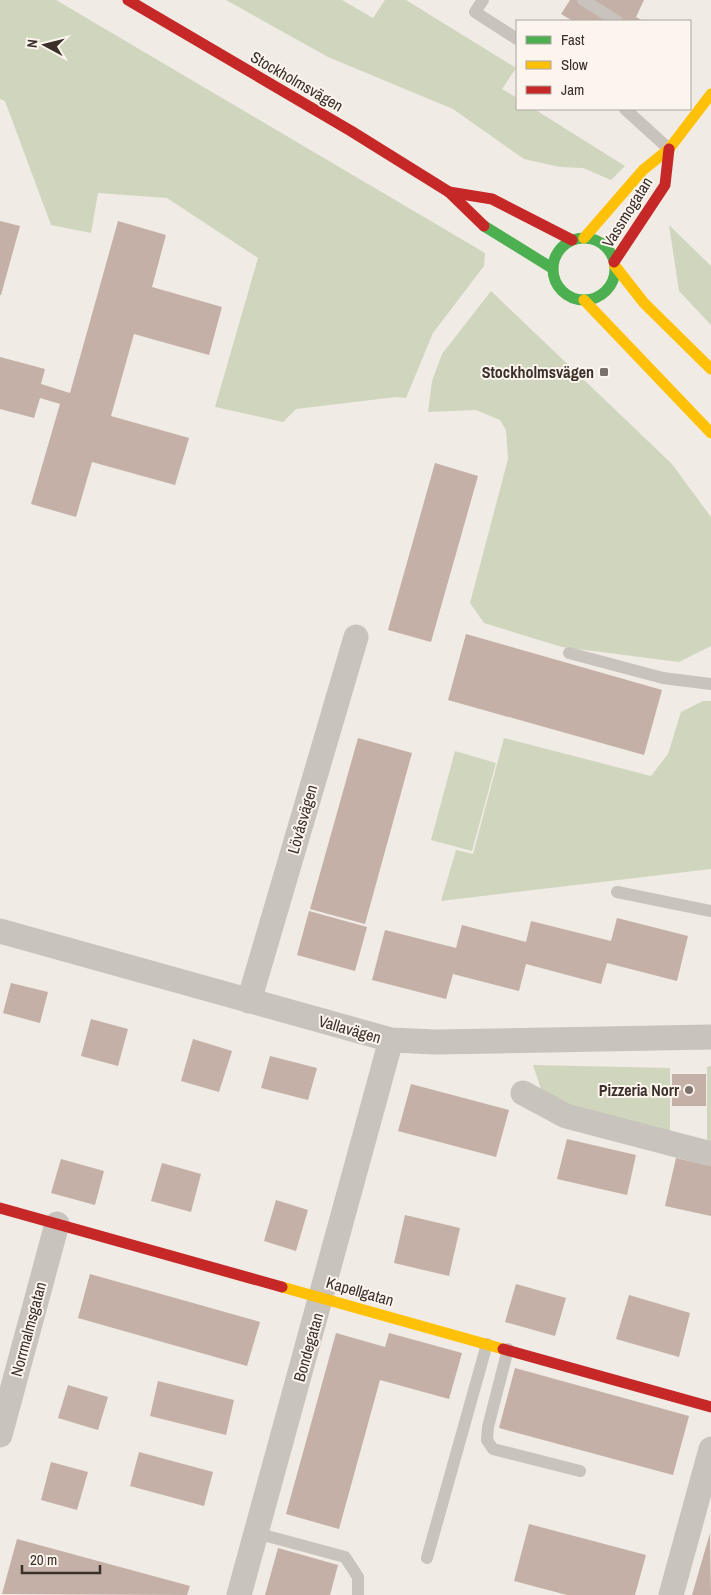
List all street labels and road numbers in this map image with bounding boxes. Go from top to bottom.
street label: Stockholmsvägen [247,46,347,116]
street label: Vassmogatan [597,173,657,251]
street label: Lövåsvägen [282,782,322,856]
street label: Vallavägen [316,1010,384,1048]
street label: Kapellgatan [324,1271,396,1311]
street label: Norrmalmsgatan [5,1279,51,1379]
street label: Bondegatan [288,1310,328,1384]

